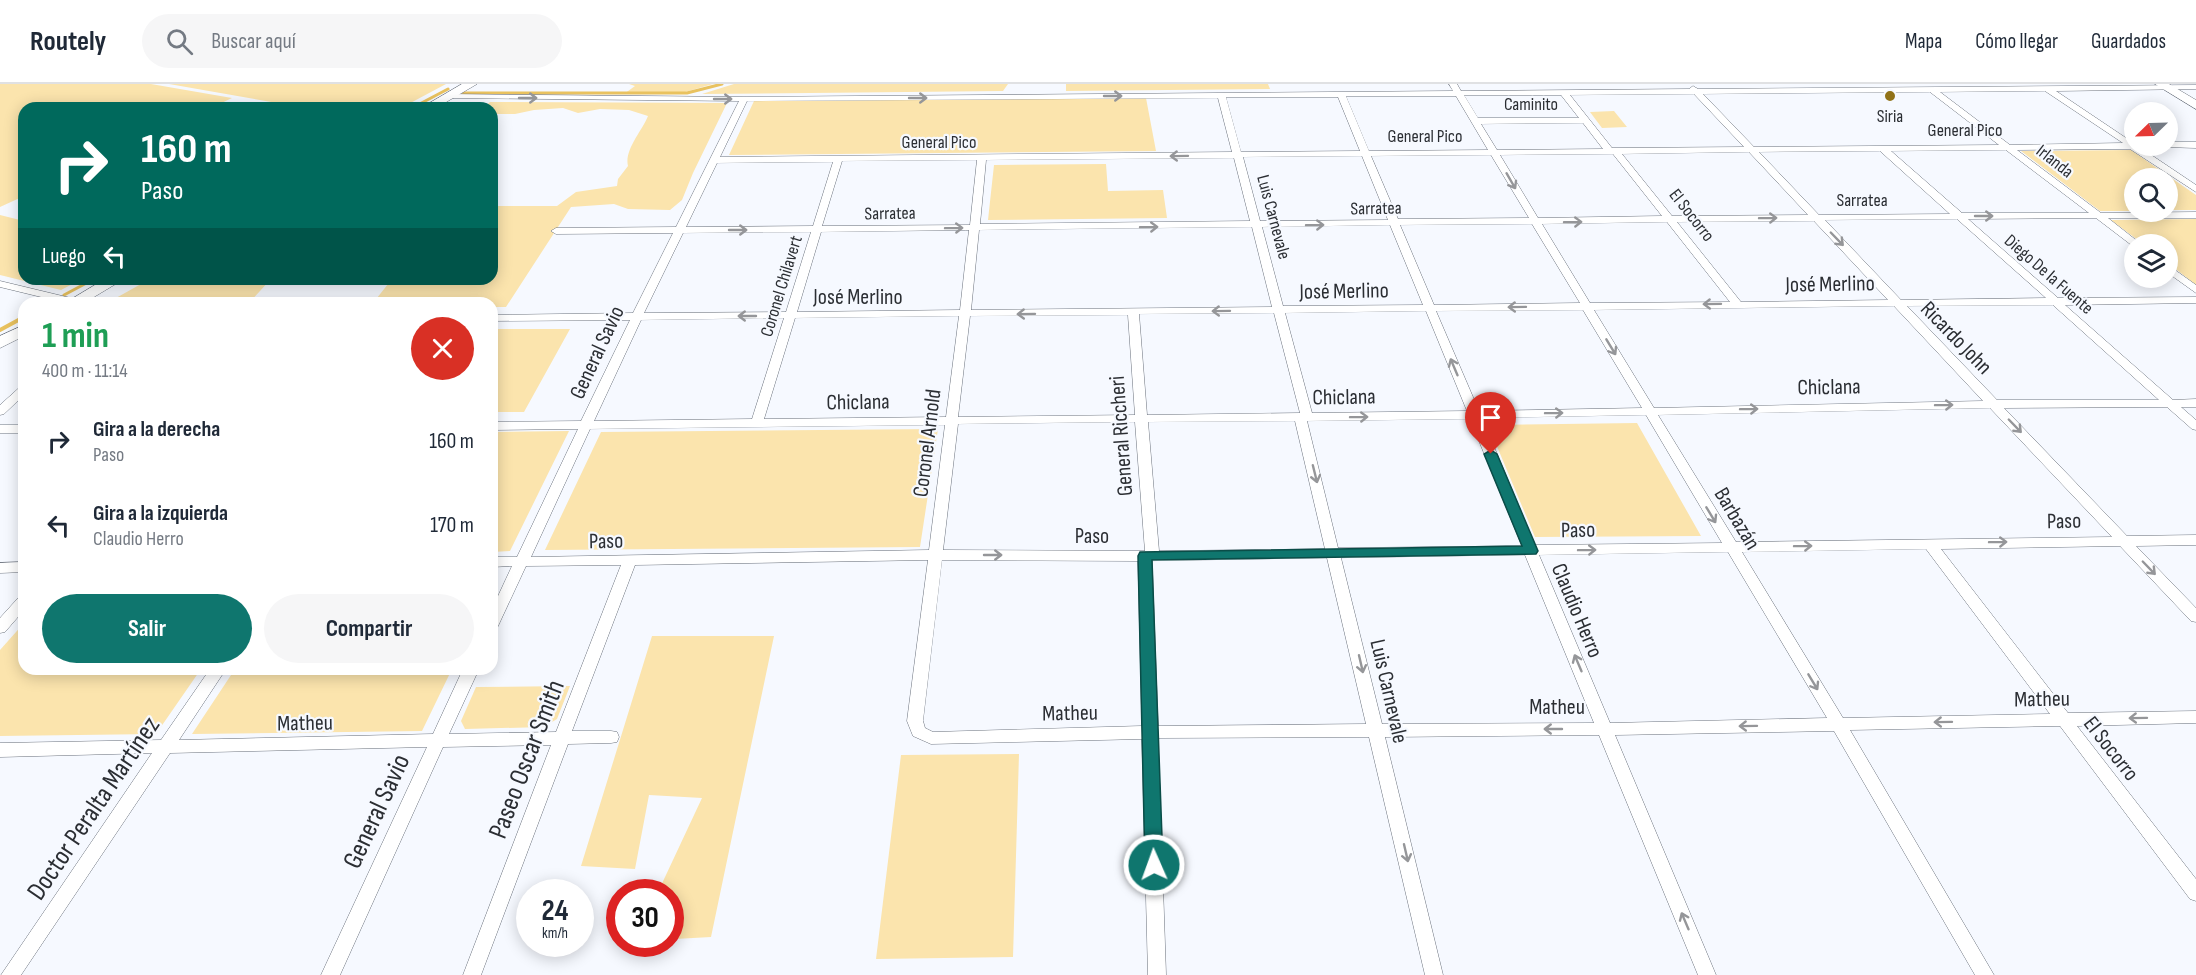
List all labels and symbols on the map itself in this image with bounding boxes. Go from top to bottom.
marker: Siria [1883,89,1897,103]
one-way arrow [1102,91,1122,102]
one-way arrow [517,92,537,104]
one-way arrow [907,92,927,104]
one-way arrow [712,93,732,105]
street label: Caminito [1504,94,1558,115]
north arrow [2124,102,2178,156]
place label: Siria [1877,106,1903,127]
street label: General Pico [1928,120,2002,141]
street label: General Pico [1388,126,1462,147]
street label: General Pico [902,132,976,153]
street label: Irlanda [2032,140,2077,182]
one-way arrow [1170,150,1190,162]
one-way arrow [1505,172,1517,189]
street label: Luis Carnevale [1252,173,1295,262]
street label: El Socorro [1665,185,1719,246]
street label: Sarratea [1836,190,1888,211]
street label: Sarratea [1350,198,1402,219]
street label: Sarratea [864,203,916,224]
one-way arrow [1973,210,1993,222]
one-way arrow [1757,212,1777,223]
one-way arrow [1562,216,1582,227]
one-way arrow [1304,219,1324,231]
one-way arrow [1139,221,1159,232]
one-way arrow [944,223,964,234]
one-way arrow [728,224,748,236]
street label: Diego De la Fuente [2000,230,2097,319]
one-way arrow [1830,232,1844,247]
street label: Coronel Chilavert [756,233,807,339]
street label: José Merlino [1784,270,1875,299]
street label: José Merlino [1298,277,1389,306]
street label: José Merlino [812,284,903,311]
street label: Ricardo John [1914,296,1997,380]
one-way arrow [1703,299,1723,310]
one-way arrow [1508,301,1528,313]
street label: General Savio [564,302,631,403]
one-way arrow [1211,305,1231,317]
one-way arrow [1016,308,1036,320]
one-way arrow [737,310,757,322]
one-way arrow [1606,339,1618,356]
one-way arrow [1448,358,1459,377]
street label: Chiclana [1797,373,1861,402]
street label: General Riccheri [1104,375,1139,497]
street label: Chiclana [1312,383,1376,412]
street label: Chiclana [826,388,890,417]
street label: Coronel Arnold [907,388,948,499]
pin [1465,392,1516,454]
one-way arrow [1933,399,1953,411]
one-way arrow [1738,403,1758,415]
one-way arrow [1543,408,1563,419]
one-way arrow [1348,411,1368,422]
one-way arrow [2007,419,2022,434]
one-way arrow [1309,464,1321,483]
street label: Barbazán [1708,483,1766,555]
one-way arrow [1706,506,1718,523]
street label: Paso [2047,508,2082,535]
street label: Paso [1561,517,1596,544]
street label: Paso [1075,523,1109,550]
street label: Paso [589,528,624,555]
one-way arrow [1987,536,2007,548]
one-way arrow [1792,540,1812,551]
one-way arrow [1576,544,1596,556]
one-way arrow [982,549,1002,561]
street label: Claudio Herro [1545,559,1609,662]
one-way arrow [2142,560,2156,575]
street label: Luis Carnevale [1364,637,1414,746]
one-way arrow [1355,654,1367,673]
one-way arrow [1572,655,1583,673]
one-way arrow [1807,673,1819,690]
street label: Paseo Oscar Smith [482,676,572,843]
street label: Matheu [2014,686,2070,713]
street label: Matheu [1529,694,1585,721]
street label: Matheu [1042,700,1098,727]
street label: Matheu [277,710,333,737]
street label: Doctor Peralta Martínez [21,711,167,906]
street label: El Socorro [2077,711,2144,787]
one-way arrow [2128,712,2148,724]
one-way arrow [1933,717,1953,728]
one-way arrow [1738,720,1758,732]
one-way arrow [1543,723,1563,735]
street label: General Savio [337,749,417,874]
position arrow [1122,833,1186,897]
one-way arrow [1400,844,1412,863]
speed limit sign: 30 [606,879,684,957]
one-way arrow [1679,912,1690,931]

